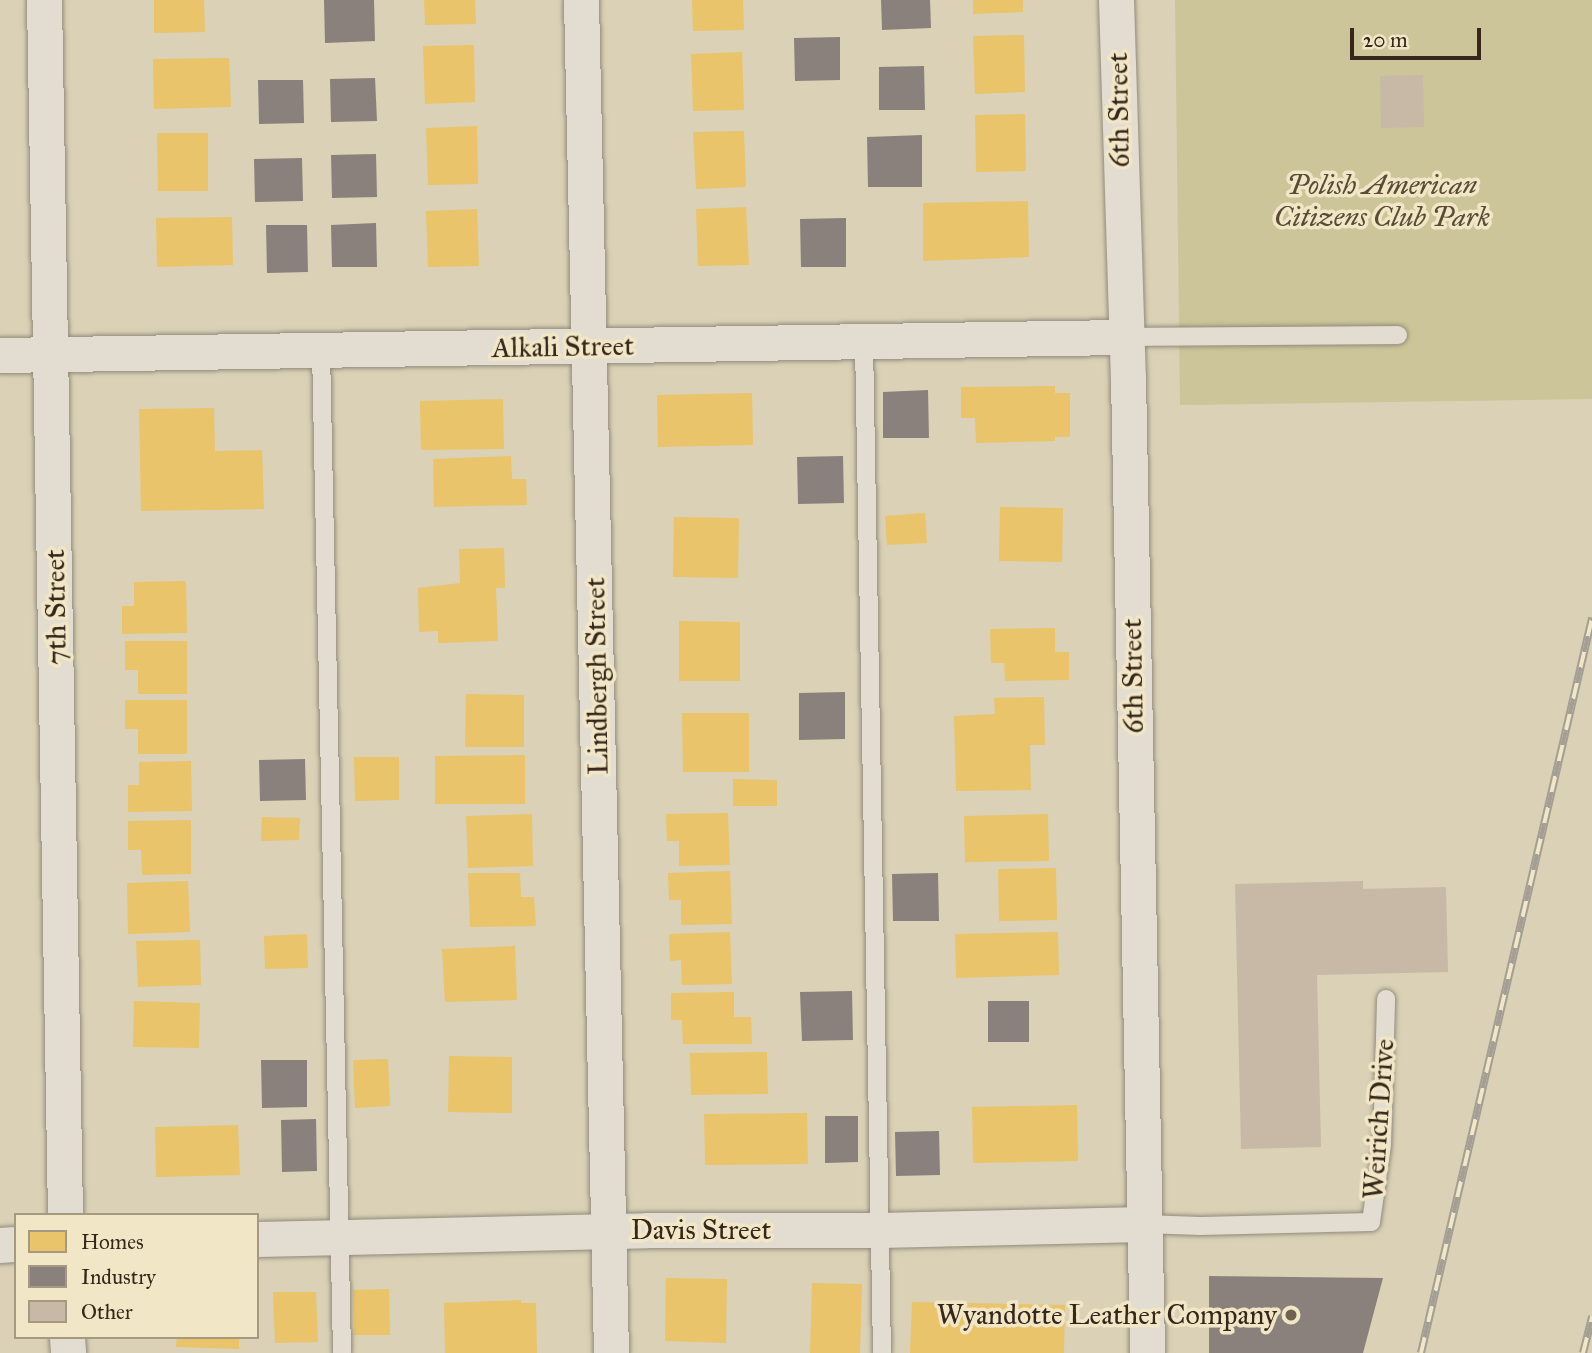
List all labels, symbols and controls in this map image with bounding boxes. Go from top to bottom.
scale bar [1354,14,1485,58]
text: 20 m [1363,27,1408,53]
street label: 6th Street [1101,52,1137,168]
park label: Polish American Citizens Club Park [1274,168,1490,234]
street label: Alkali Street [492,329,634,365]
street label: 7th Street [38,549,74,665]
street label: Lindbergh Street [578,577,616,775]
street label: 6th Street [1115,618,1151,734]
street label: Weirich Drive [1357,1038,1401,1200]
legend [14,1213,259,1339]
street label: Davis Street [631,1213,771,1247]
text: Homes [81,1229,144,1255]
text: Industry [81,1264,156,1290]
place label: Wyandotte Leather Company [937,1298,1277,1332]
text: Other [81,1299,133,1325]
marker: Wyandotte Leather Company [1283,1307,1299,1323]

